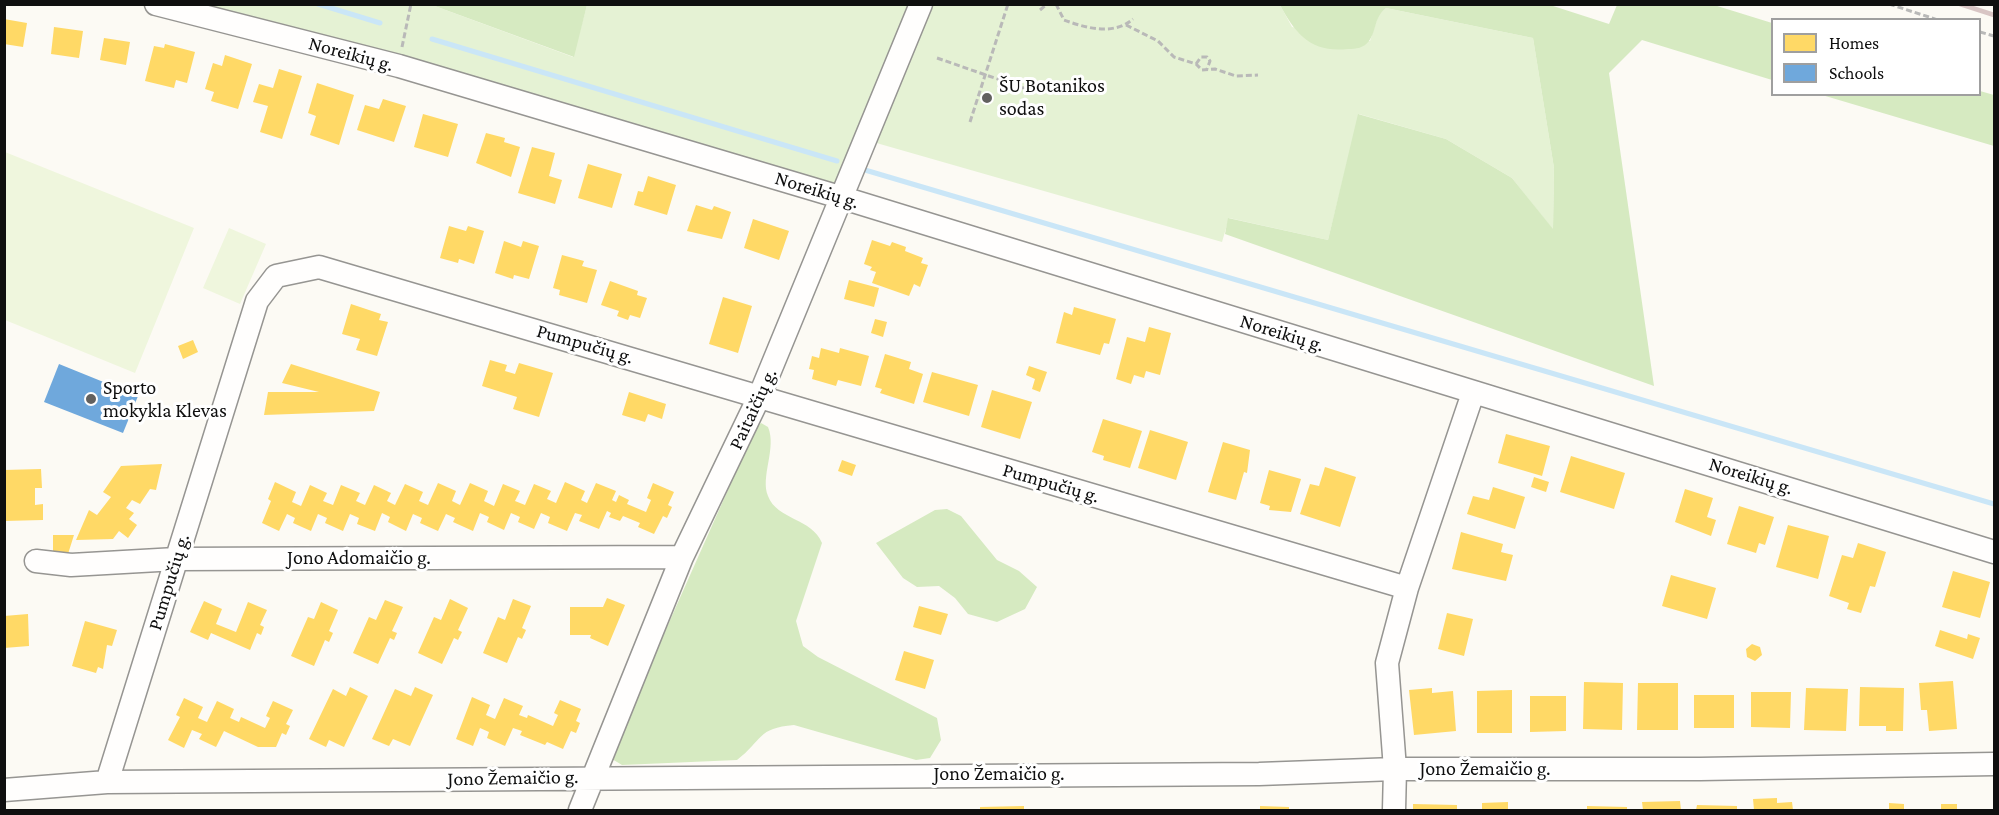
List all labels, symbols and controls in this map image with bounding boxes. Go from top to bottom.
legend [1771,18,1981,96]
street label: Noreikių g. [306,31,396,77]
text: Homes [1829,33,1879,53]
text: Schools [1829,63,1884,83]
place label: ŠU Botanikos sodas [999,74,1105,121]
marker: ŠU Botanikos sodas [980,91,994,105]
street label: Noreikių g. [772,166,862,214]
street label: Noreikių g. [1237,309,1327,357]
street label: Pumpučių g. [534,319,636,369]
street label: Paitaičių g. [724,364,782,454]
place label: Sporto mokykla Klevas [103,376,227,423]
marker: Sporto mokykla Klevas [84,392,98,406]
street label: Noreikių g. [1706,452,1796,500]
street label: Pumpučių g. [1000,458,1102,508]
street label: Pumpučių g. [143,531,195,633]
street label: Jono Adomaičio g. [287,546,431,570]
street label: Jono Žemaičio g. [1419,757,1551,781]
street label: Jono Žemaičio g. [933,762,1065,786]
street label: Jono Žemaičio g. [447,765,579,791]

